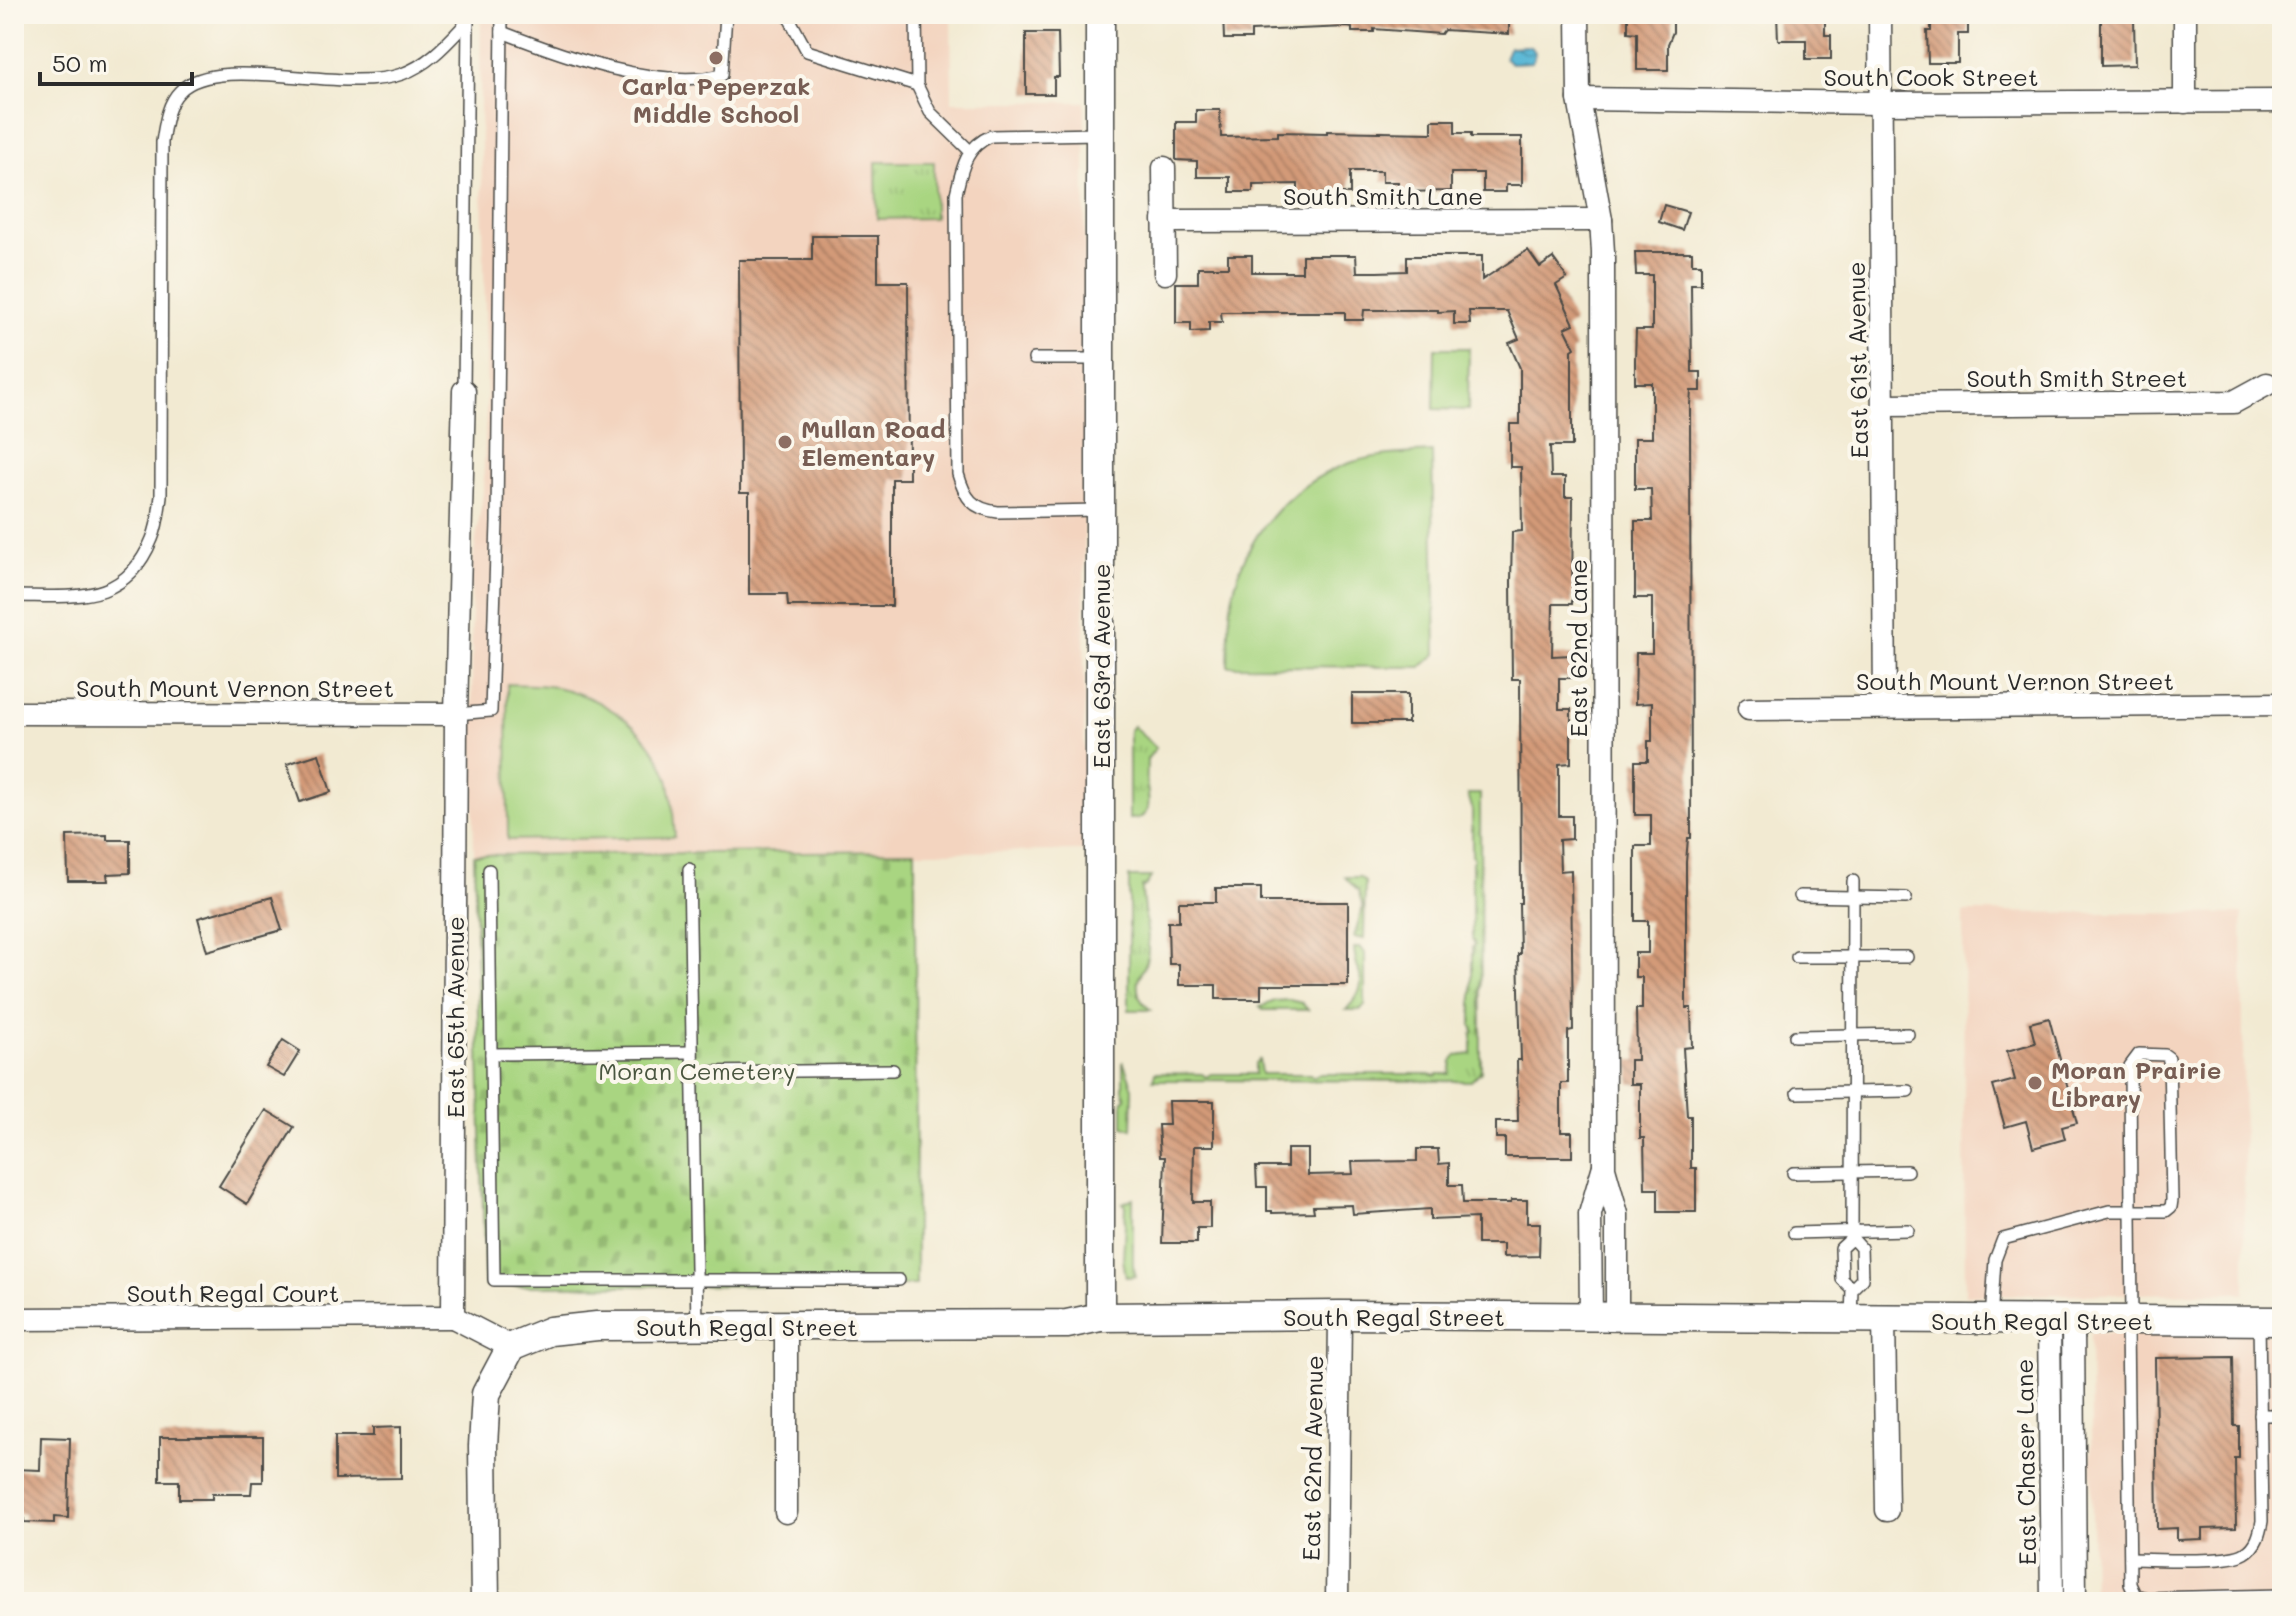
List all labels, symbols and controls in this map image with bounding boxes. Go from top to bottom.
scale bar [40,36,192,86]
text: 50 m [52,47,108,78]
marker: Carla Peperzak Middle School [707,49,725,67]
street label: South Cook Street [1823,61,2039,92]
place label: Carla Peperzak Middle School [622,70,810,129]
street label: South Smith Lane [1283,180,1483,211]
street label: East 61st Avenue [1840,261,1874,459]
street label: South Smith Street [1967,362,2187,393]
place label: Mullan Road Elementary [801,413,945,472]
marker: Mullan Road Elementary [776,433,794,451]
street label: East 62nd Lane [1562,559,1593,737]
street label: East 63rd Avenue [1085,563,1116,769]
street label: South Mount Vernon Street [1856,665,2174,696]
street label: South Mount Vernon Street [76,672,394,703]
street label: East 65th Avenue [439,916,470,1118]
place label: Moran Prairie Library [2051,1054,2221,1113]
park label: Moran Cemetery [598,1055,796,1086]
marker: Moran Prairie Library [2026,1074,2044,1092]
street label: South Regal Court [127,1277,339,1308]
street label: South Regal Street [1283,1301,1505,1332]
street label: South Regal Street [1931,1305,2153,1336]
street label: South Regal Street [636,1311,858,1342]
street label: East 62nd Avenue [1295,1355,1329,1561]
street label: East Chaser Lane [2008,1359,2042,1565]

